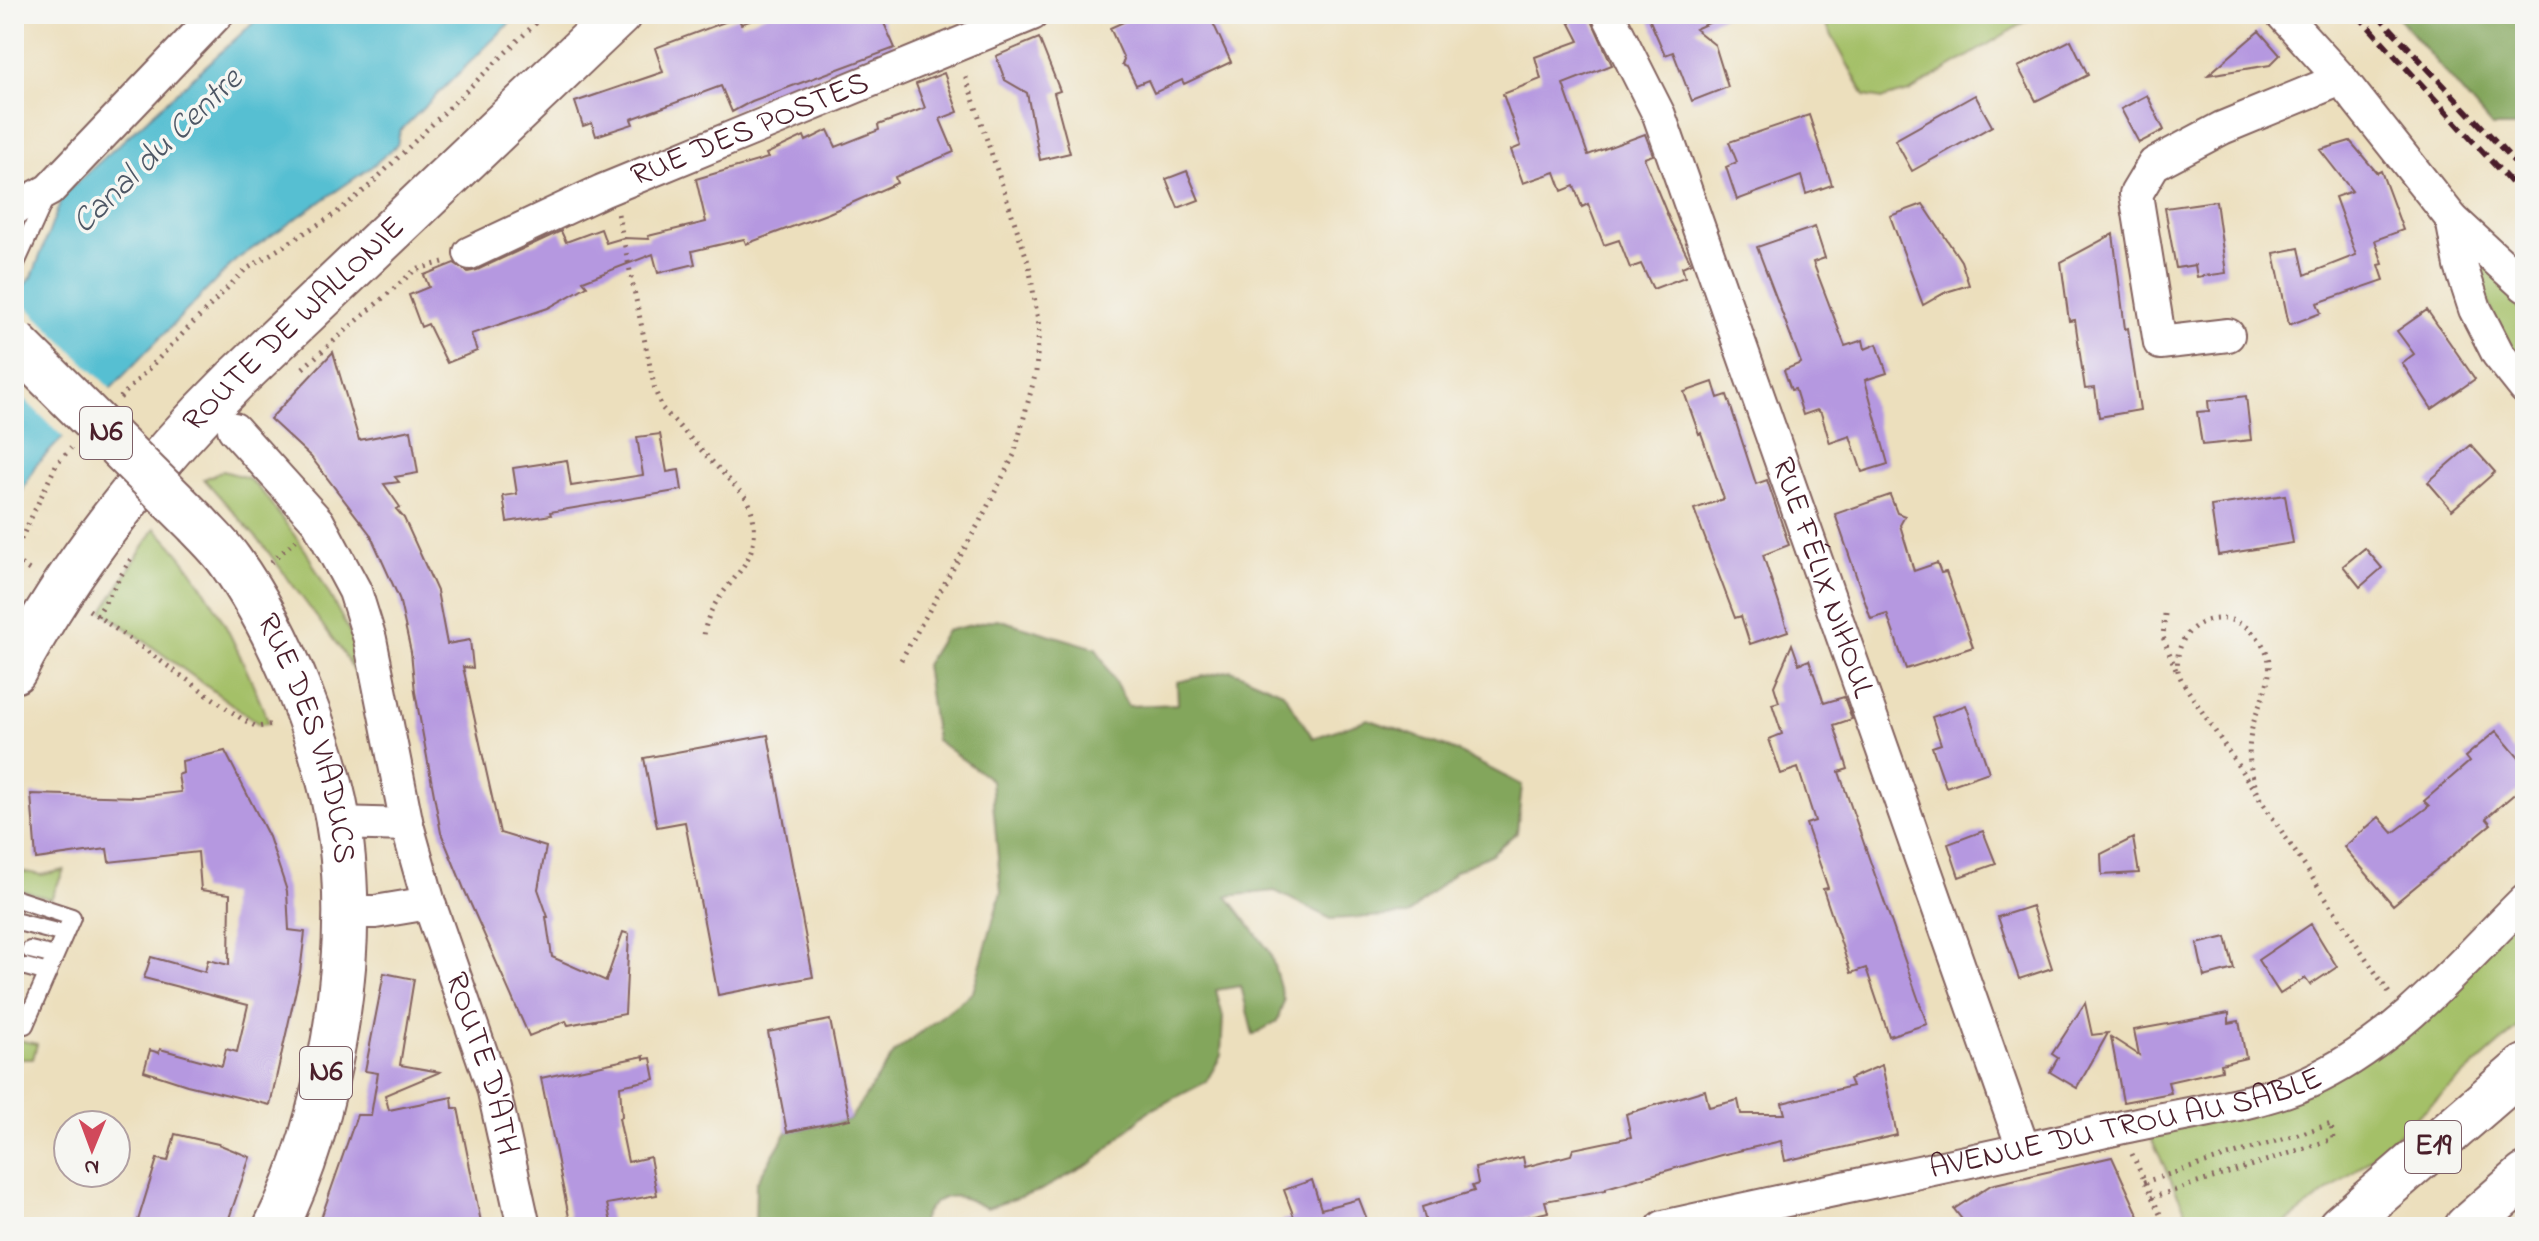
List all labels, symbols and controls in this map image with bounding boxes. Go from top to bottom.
water label: Canal du Centre [61,56,256,247]
street label: RUE DES POSTES [624,60,876,200]
street label: ROUTE DE WALLONIE [172,206,416,443]
road number: N6 [80,407,132,459]
street label: RUE FÉLIX NIHOUL [1758,451,1886,705]
street label: RUE DES VIADUCS [244,606,367,866]
street label: ROUTE D'ATH [431,966,531,1159]
road number: N6 [300,1047,352,1099]
street label: AVENUE DU TROU AU SABLE [1925,1055,2330,1193]
north arrow [52,1109,132,1189]
road number: E19 [2405,1121,2461,1173]
text: N [84,1150,99,1182]

